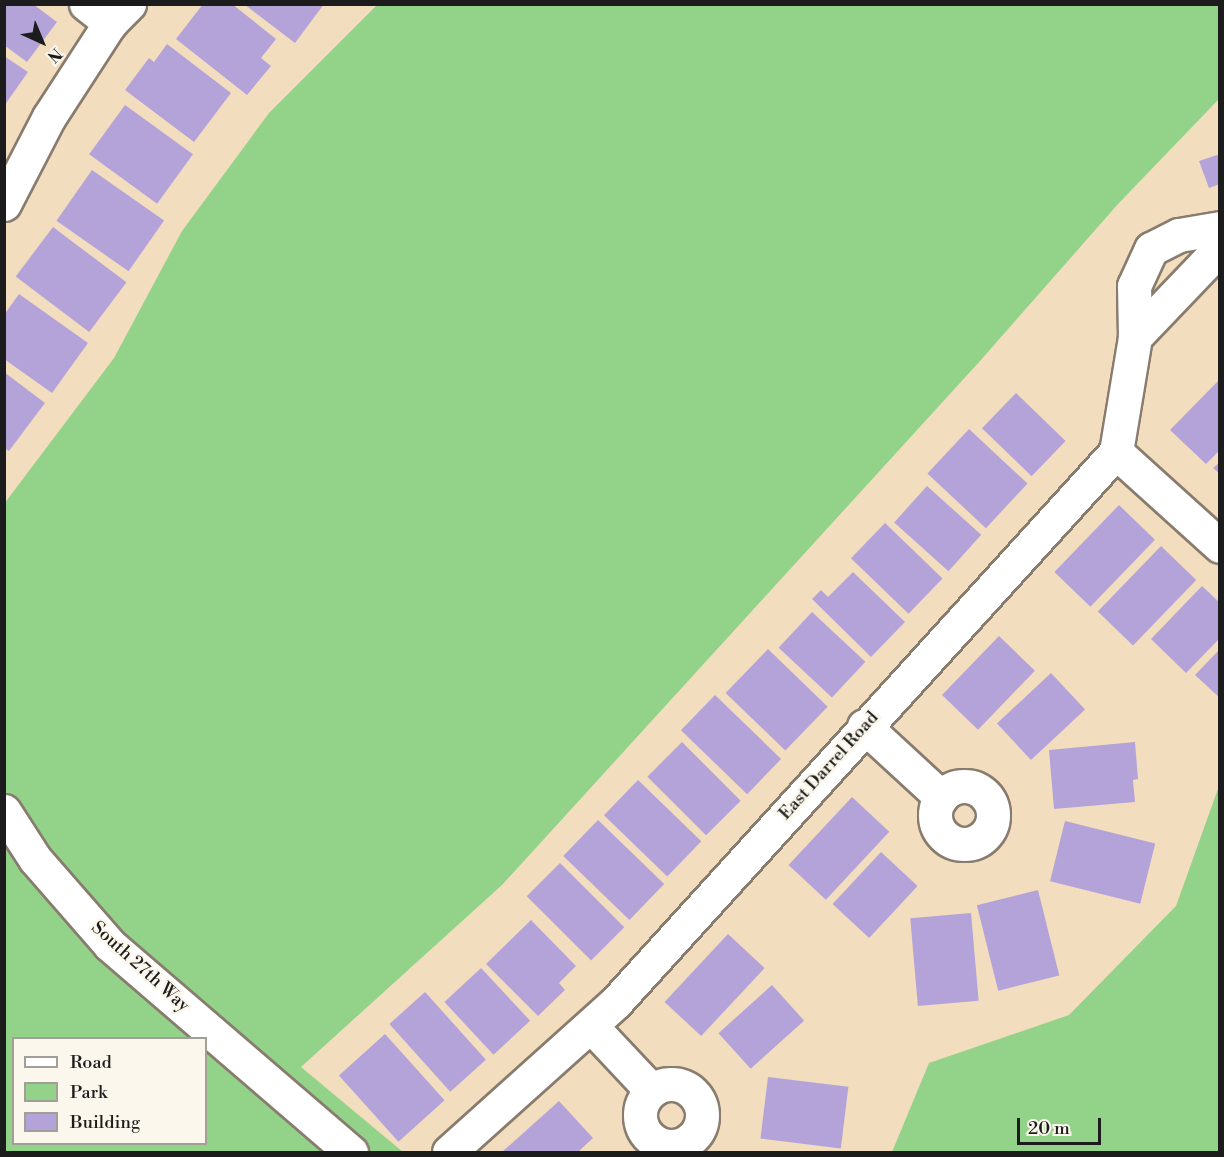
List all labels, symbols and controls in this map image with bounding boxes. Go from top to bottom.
north arrow [12,12,72,72]
text: N [43,43,66,67]
street label: East Darrel Road [775,707,883,825]
street label: South 27th Way [86,917,194,1017]
legend [12,1037,207,1145]
text: Road [70,1051,112,1074]
text: Park [70,1081,107,1104]
scale bar [1020,1106,1104,1144]
text: Building [70,1111,140,1134]
text: 20 m [1028,1117,1070,1140]

